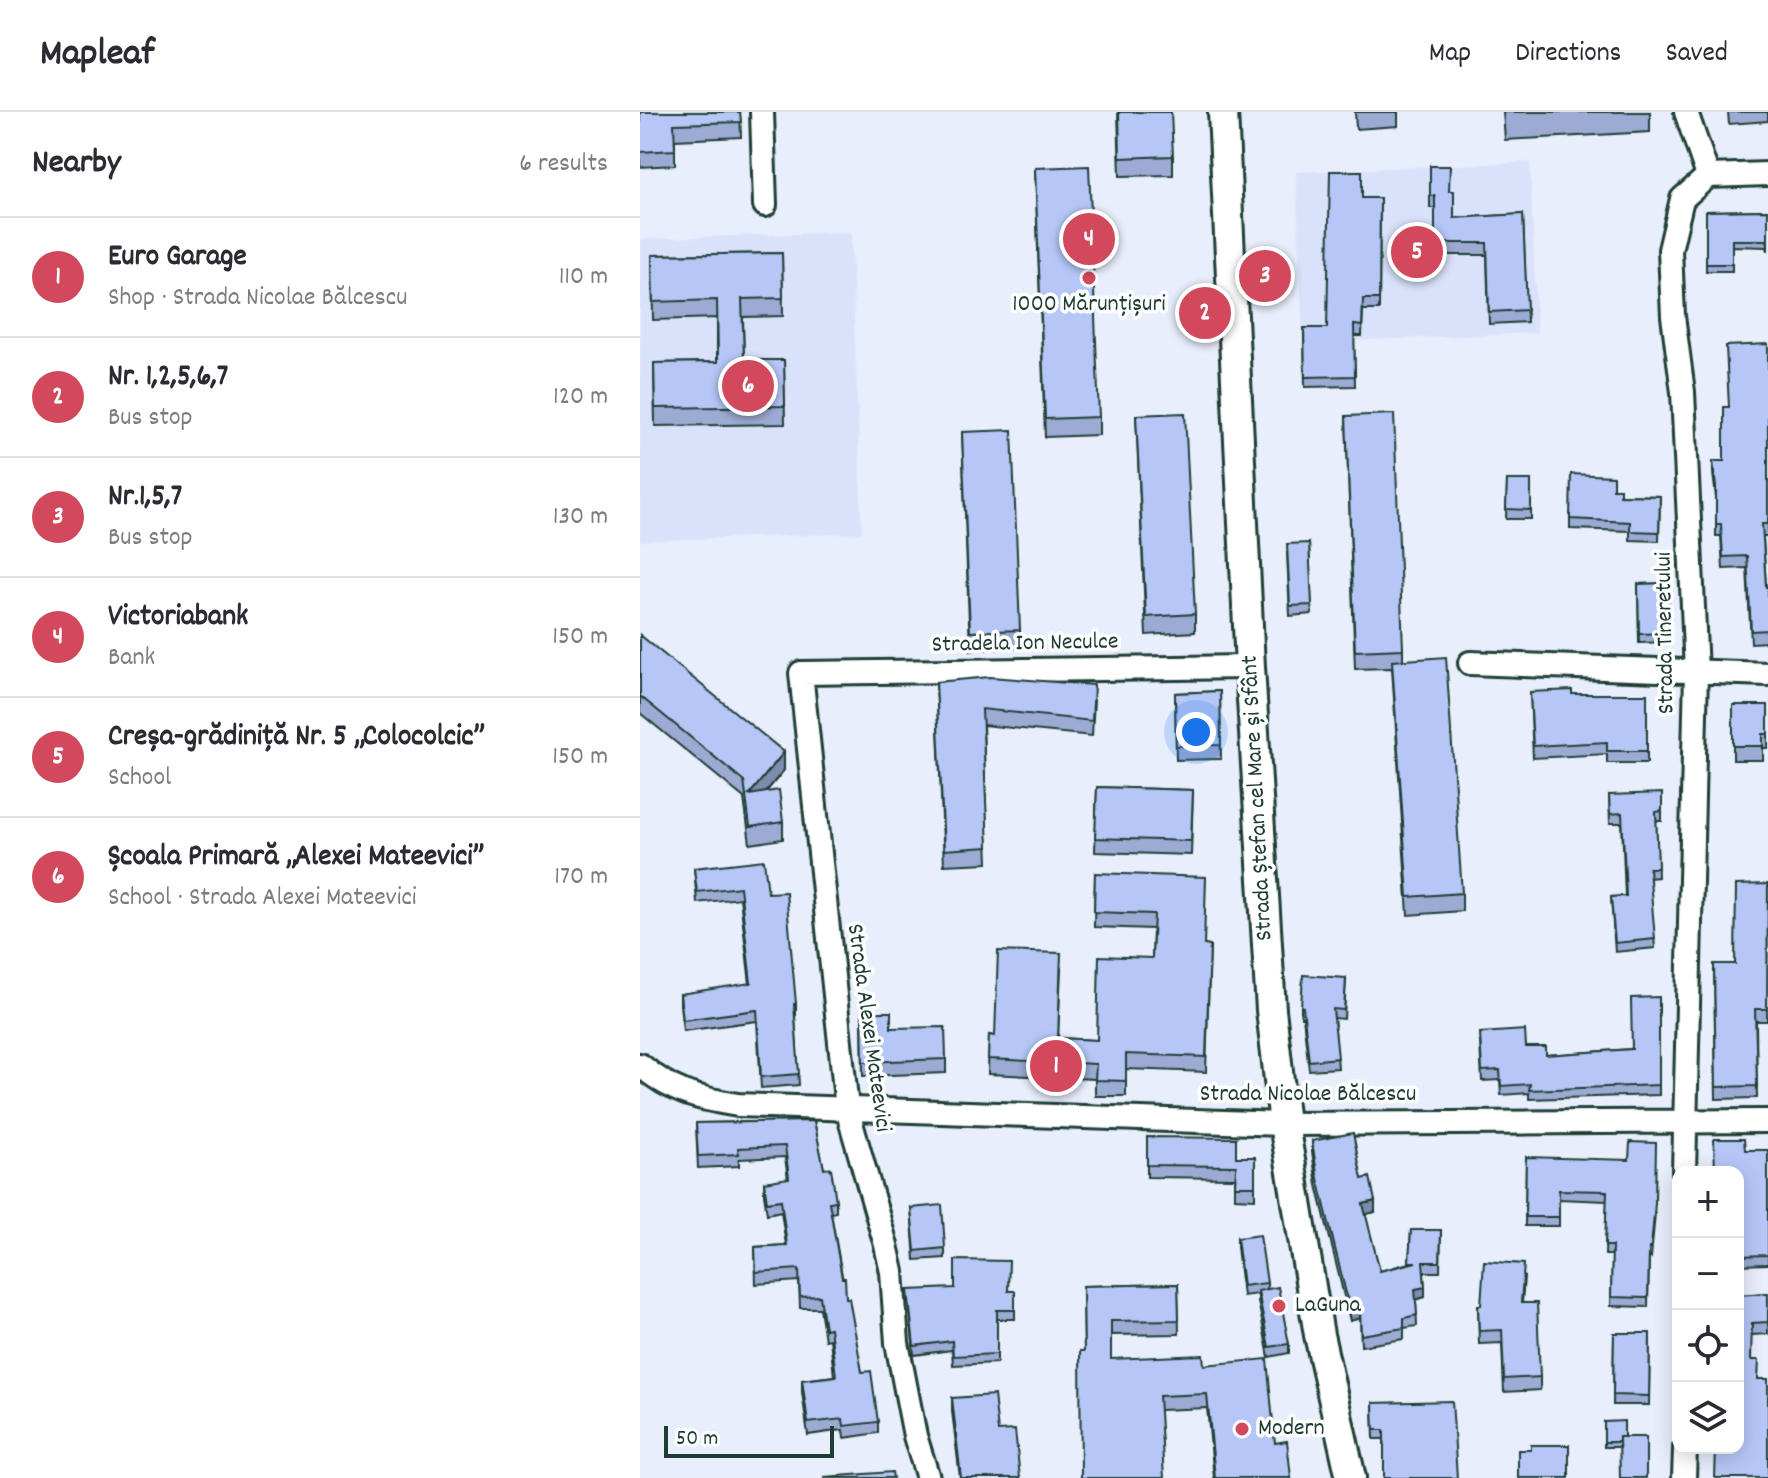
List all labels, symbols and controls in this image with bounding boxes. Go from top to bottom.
text: Mapleaf [40,28,155,83]
text: Map [1429,35,1471,75]
text: Directions [1515,35,1621,75]
text: Saved [1665,35,1728,75]
text: Nearby [32,140,121,189]
text: 6 results [519,146,608,183]
pin: 4 [1063,209,1115,269]
pin: 5 [1391,222,1443,282]
text: Euro Garage [108,237,247,280]
pin: 3 [1239,246,1291,306]
text: 1 [55,259,61,296]
text: 110 m [559,259,608,296]
marker: 1000 Mărunțișuri [1080,269,1098,287]
text: Shop · Strada Nicolae Bălcescu [108,280,407,317]
pin: 2 [1179,283,1231,343]
place label: 1000 Mărunțișuri [1012,288,1166,322]
pin: 6 [722,356,774,416]
text: Nr. 1,2,5,6,7 [108,357,228,400]
text: 2 [52,379,64,416]
text: 120 m [553,379,608,416]
text: Bus stop [108,400,193,437]
text: Nr.1,5,7 [108,477,182,520]
text: 3 [52,499,64,536]
text: 130 m [553,499,608,536]
text: Bus stop [108,520,193,557]
street label: Strada Tineretului [1648,552,1684,714]
text: Victoriabank [108,597,248,640]
text: 4 [53,619,63,656]
text: 150 m [552,619,608,656]
street label: Stradela Ion Neculce [931,625,1119,663]
text: Bank [108,640,155,677]
street label: Strada Ștefan cel Mare și Sfânt [1234,654,1282,942]
your location [1176,712,1216,752]
text: Creșa-grădiniță Nr. 5 „Colocolcic” [108,717,485,760]
text: 5 [52,739,64,776]
text: 150 m [552,739,608,776]
text: School [108,760,171,797]
text: Școala Primară „Alexei Mateevici” [108,837,484,880]
text: 6 [52,859,64,896]
text: 170 m [554,859,608,896]
text: School · Strada Alexei Mateevici [108,880,417,917]
street label: Strada Alexei Mateevici [837,922,899,1134]
pin: 1 [1030,1036,1082,1096]
street label: Strada Nicolae Bălcescu [1200,1078,1416,1112]
map controls [1672,1166,1744,1454]
button: + [1672,1166,1744,1238]
button: − [1672,1238,1744,1310]
place label: LaGuna [1295,1289,1362,1323]
marker: LaGuna [1270,1297,1288,1315]
button: locate [1672,1310,1744,1382]
button: layers [1672,1382,1744,1454]
place label: Modern [1258,1412,1325,1446]
marker: Modern [1233,1420,1251,1438]
scale bar [664,1422,834,1458]
text: 50 m [676,1424,718,1455]

